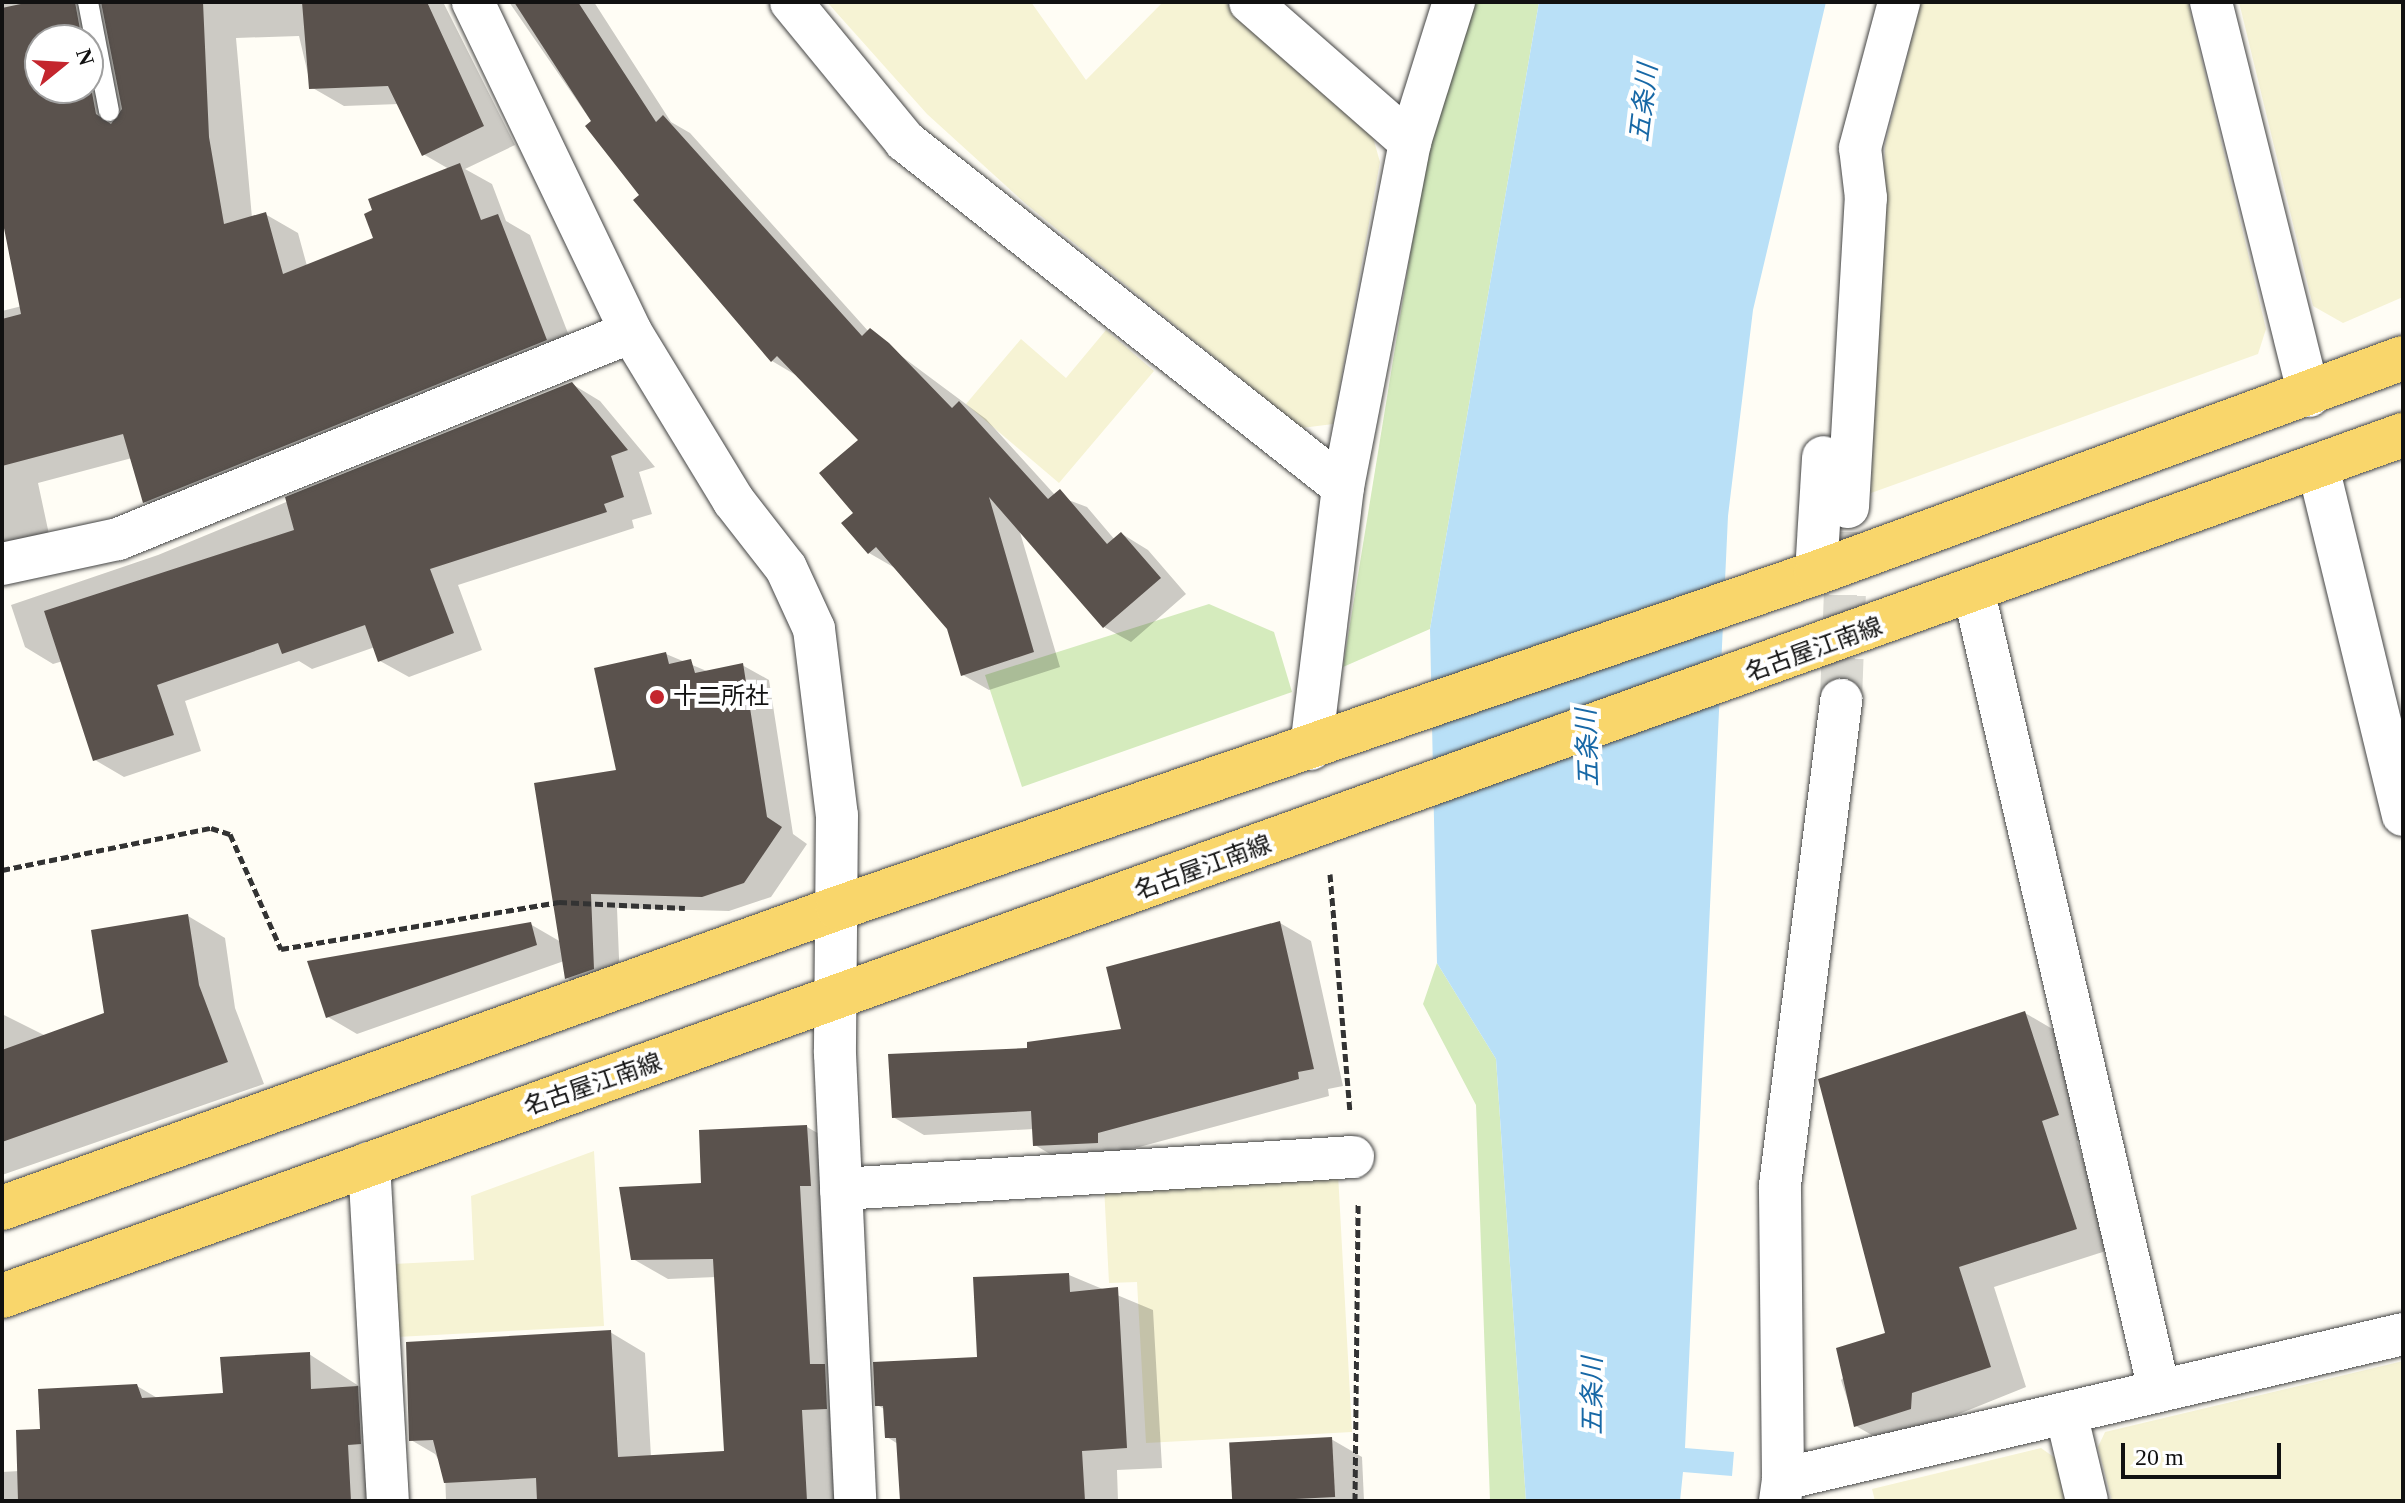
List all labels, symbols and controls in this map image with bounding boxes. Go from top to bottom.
north arrow [24,24,104,104]
text: N [71,46,100,68]
water label: 五条川 [1624,62,1664,144]
street label: 名古屋江南線 [1741,612,1887,688]
place label: 十二所社 [673,683,769,711]
marker: 十二所社 [648,688,666,706]
water label: 五条川 [1571,708,1605,788]
street label: 名古屋江南線 [1130,830,1276,906]
street label: 名古屋江南線 [520,1048,666,1122]
water label: 五条川 [1577,1357,1609,1435]
scale bar [2125,1427,2285,1477]
text: 20 m [2135,1444,2184,1470]

